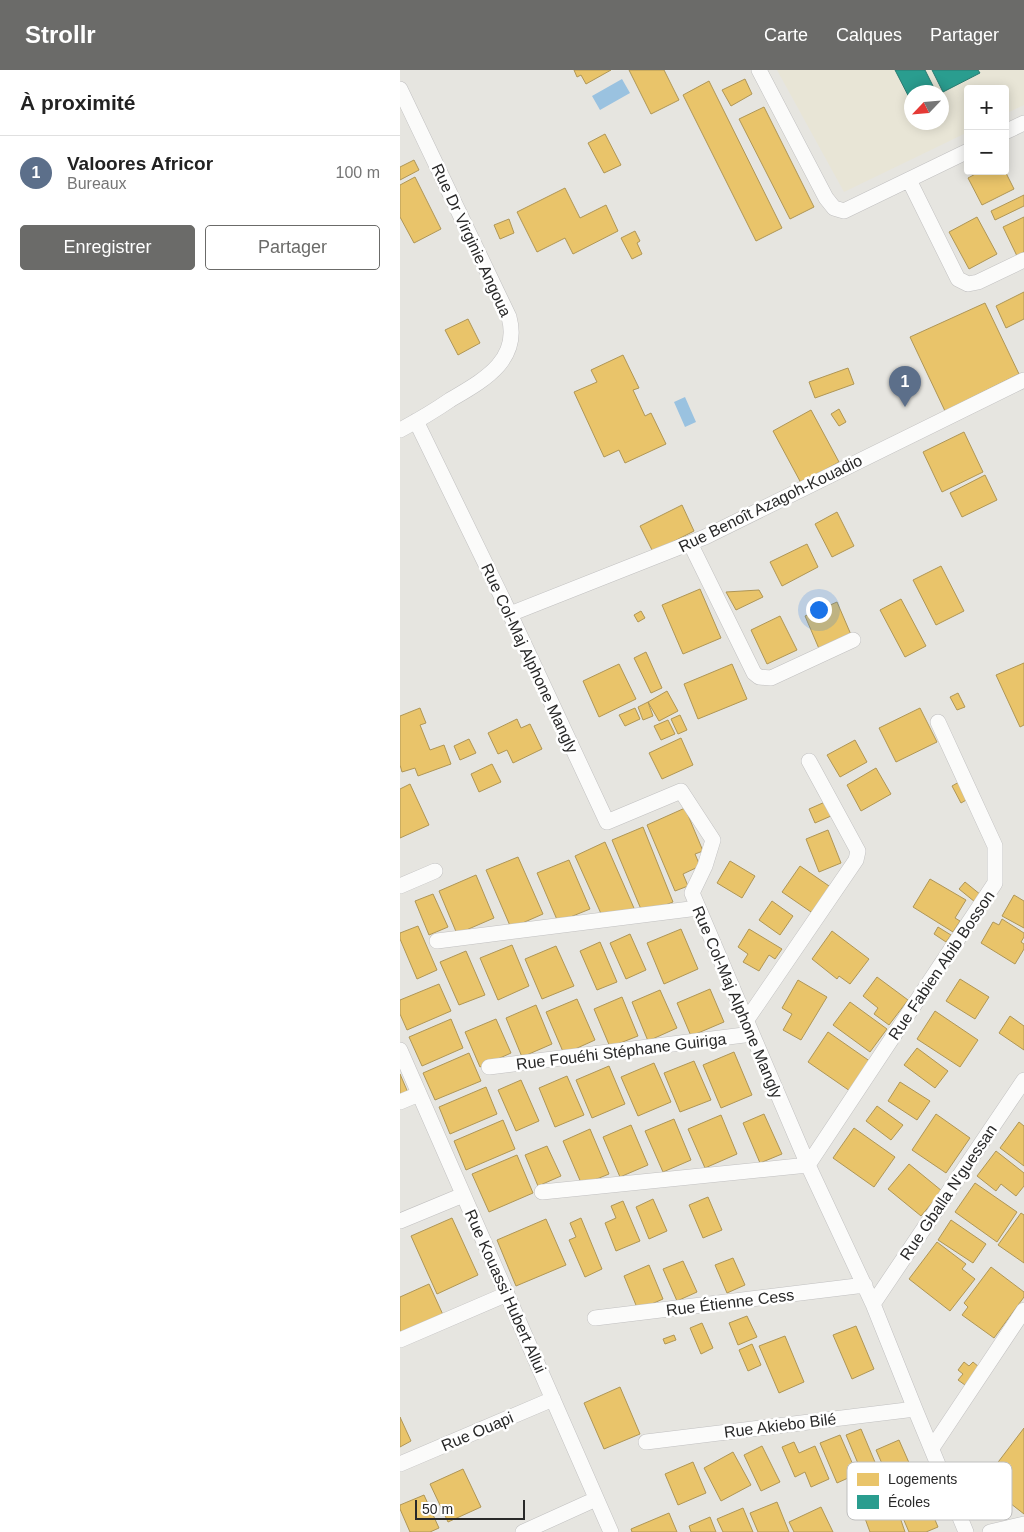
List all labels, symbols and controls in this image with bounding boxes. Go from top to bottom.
text: Strollr [25,21,96,48]
text: Carte [764,25,808,45]
text: Calques [836,25,902,45]
text: Partager [930,25,999,45]
north arrow [904,85,949,130]
map controls [964,85,1009,175]
button: + [964,85,1009,130]
text: À proximité [20,91,136,114]
button: − [964,130,1009,175]
text: Valoores Africor [67,153,213,174]
street label: Rue Dr Virginie Angoua [429,161,515,320]
text: 1 [32,164,40,181]
text: 100 m [336,164,380,181]
text: Bureaux [67,175,127,192]
button: Enregistrer [20,225,195,270]
button: Partager [205,225,380,270]
pin: 1 [889,366,921,407]
street label: Rue Benoît Azagoh-Kouadio [676,452,865,555]
street label: Rue Col-Maj Alphone Mangly [478,561,581,756]
your location [806,597,832,623]
street label: Rue Fabien Abib Bosson [885,888,998,1043]
street label: Rue Col-Maj Alphone Mangly [689,904,786,1101]
street label: Rue Fouéhi Stéphane Guiriga [515,1030,727,1073]
street label: Rue Gballa N'guessan [897,1121,1000,1263]
street label: Rue Kouassi Hubert Allui [462,1207,549,1376]
street label: Rue Étienne Cess [665,1285,795,1319]
street label: Rue Ouapi [439,1409,516,1454]
street label: Rue Akiebo Bilé [723,1410,837,1441]
legend [847,1462,1012,1520]
text: Logements [888,1471,957,1487]
text: Écoles [888,1494,930,1510]
scale bar [415,1497,525,1520]
text: 50 m [422,1501,453,1517]

